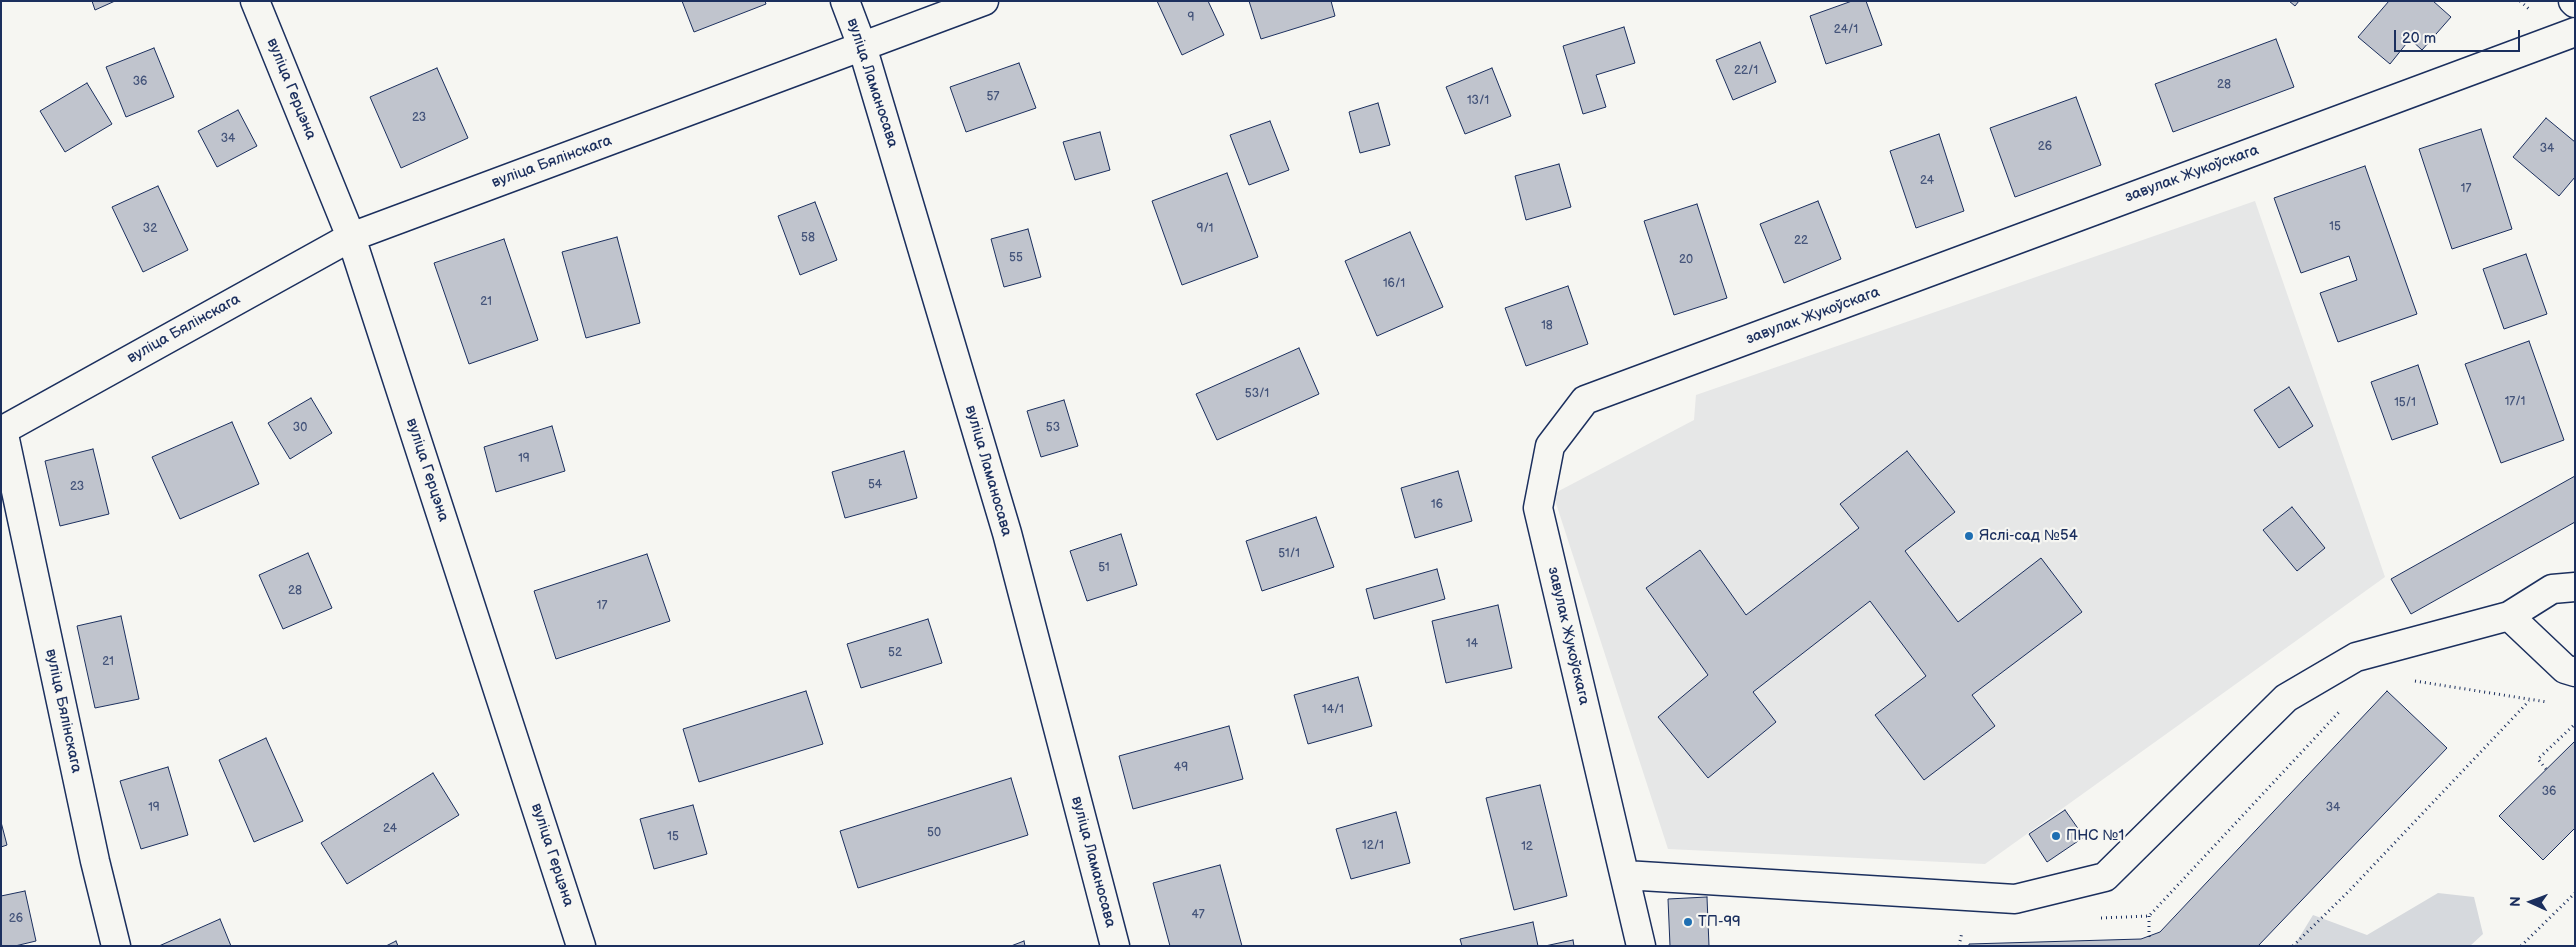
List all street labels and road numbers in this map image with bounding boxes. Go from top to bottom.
street label: вуліца Ламаносава [843,16,901,150]
street label: вуліца Герцэна [262,36,320,142]
street label: вуліца Бялінскага [490,132,614,192]
street label: завулак Жукоўскага [2123,141,2261,207]
street label: завулак Жукоўскага [1744,283,1882,349]
street label: вуліца Бялінскага [124,290,244,368]
street label: вуліца Ламаносава [961,404,1015,538]
street label: вуліца Герцэна [402,416,452,524]
street label: завулак Жукоўскага [1543,565,1593,707]
street label: вуліца Бялінскага [41,647,85,775]
street label: вуліца Ламаносава [1067,794,1119,930]
street label: вуліца Герцэна [527,801,577,909]

